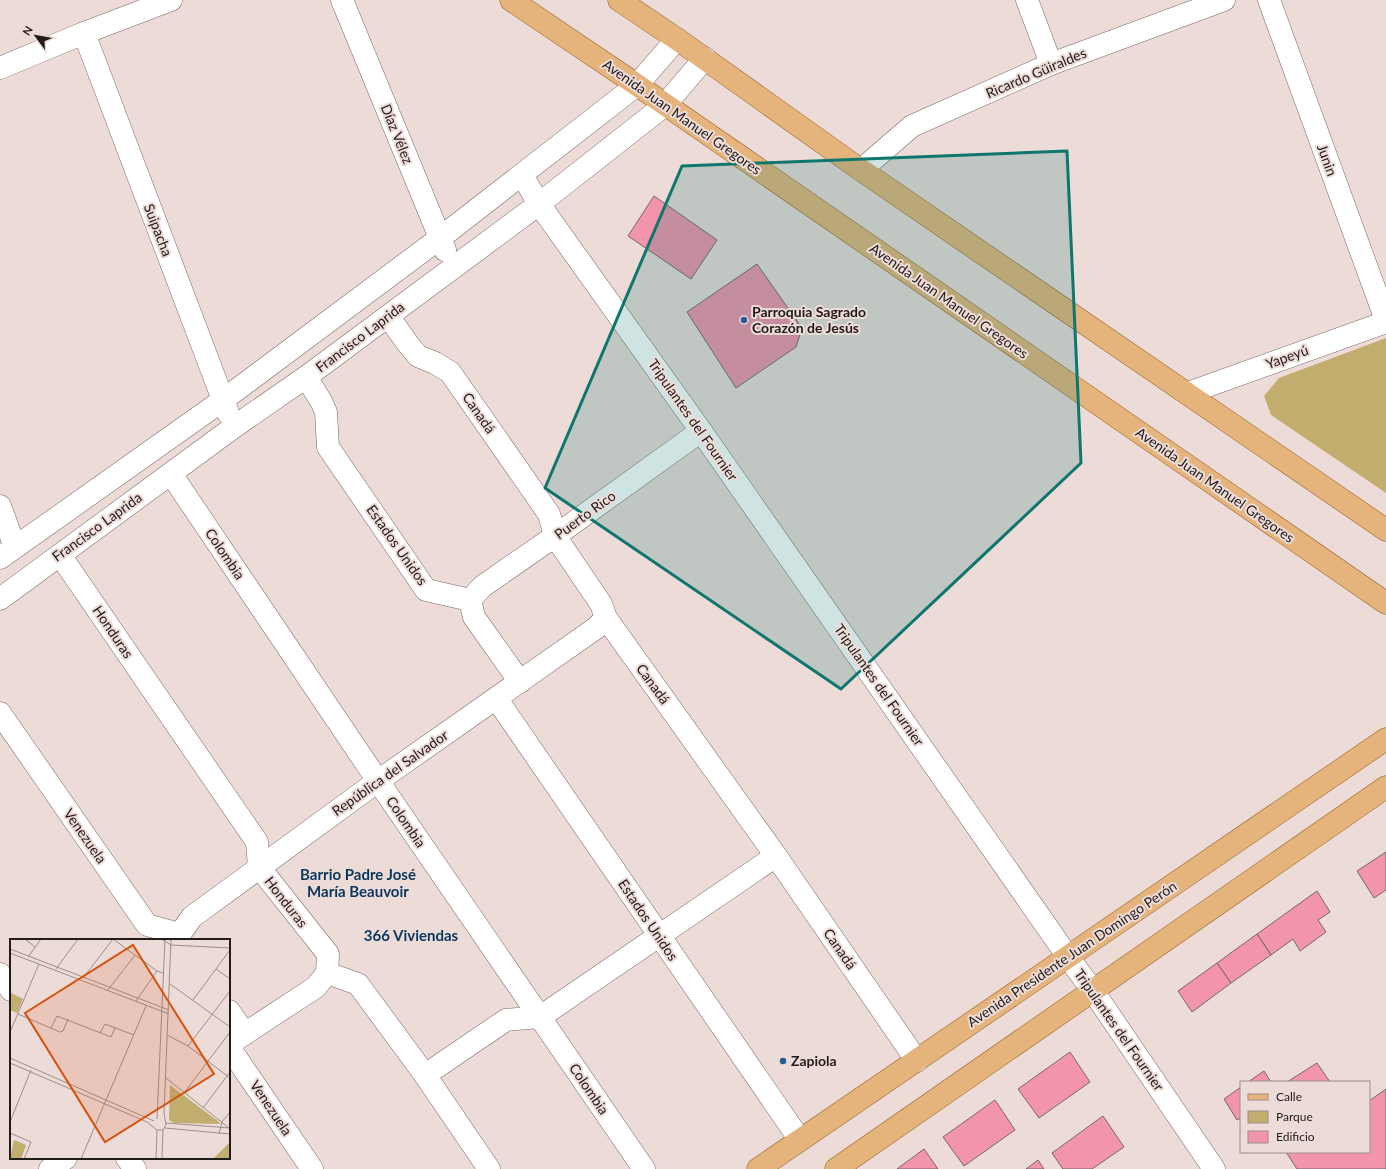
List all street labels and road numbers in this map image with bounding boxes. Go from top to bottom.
street label: Ricardo Güiraldes [983,44,1089,101]
street label: Avenida Juan Manuel Gregores [600,55,765,178]
street label: Díaz Vélez [378,101,417,166]
street label: Junin [1314,142,1341,178]
street label: Suipacha [141,201,176,259]
street label: Avenida Juan Manuel Gregores [867,239,1032,362]
street label: Francisco Laprida [312,298,407,375]
street label: Yapeyú [1263,341,1311,372]
street label: Tripulantes del Fournier [645,356,742,484]
street label: Canadá [459,389,500,436]
street label: Avenida Juan Manuel Gregores [1133,423,1298,546]
street label: Puerto Rico [551,487,619,543]
street label: Francisco Laprida [49,488,145,565]
street label: Estados Unidos [363,501,431,588]
street label: Colombia [202,525,249,583]
street label: Honduras [90,602,137,661]
street label: Tripulantes del Fournier [831,621,928,749]
street label: Canadá [633,660,674,707]
street label: República del Salvador [328,726,451,819]
street label: Colombia [383,793,430,851]
street label: Venezuela [60,805,110,866]
street label: Honduras [261,873,312,931]
street label: Estados Unidos [615,876,682,964]
street label: Avenida Presidente Juan Domingo Perón [964,877,1180,1030]
street label: Canadá [820,925,861,972]
street label: Tripulantes del Fournier [1071,966,1168,1094]
street label: Colombia [566,1060,613,1118]
street label: Venezuela [247,1077,296,1139]

